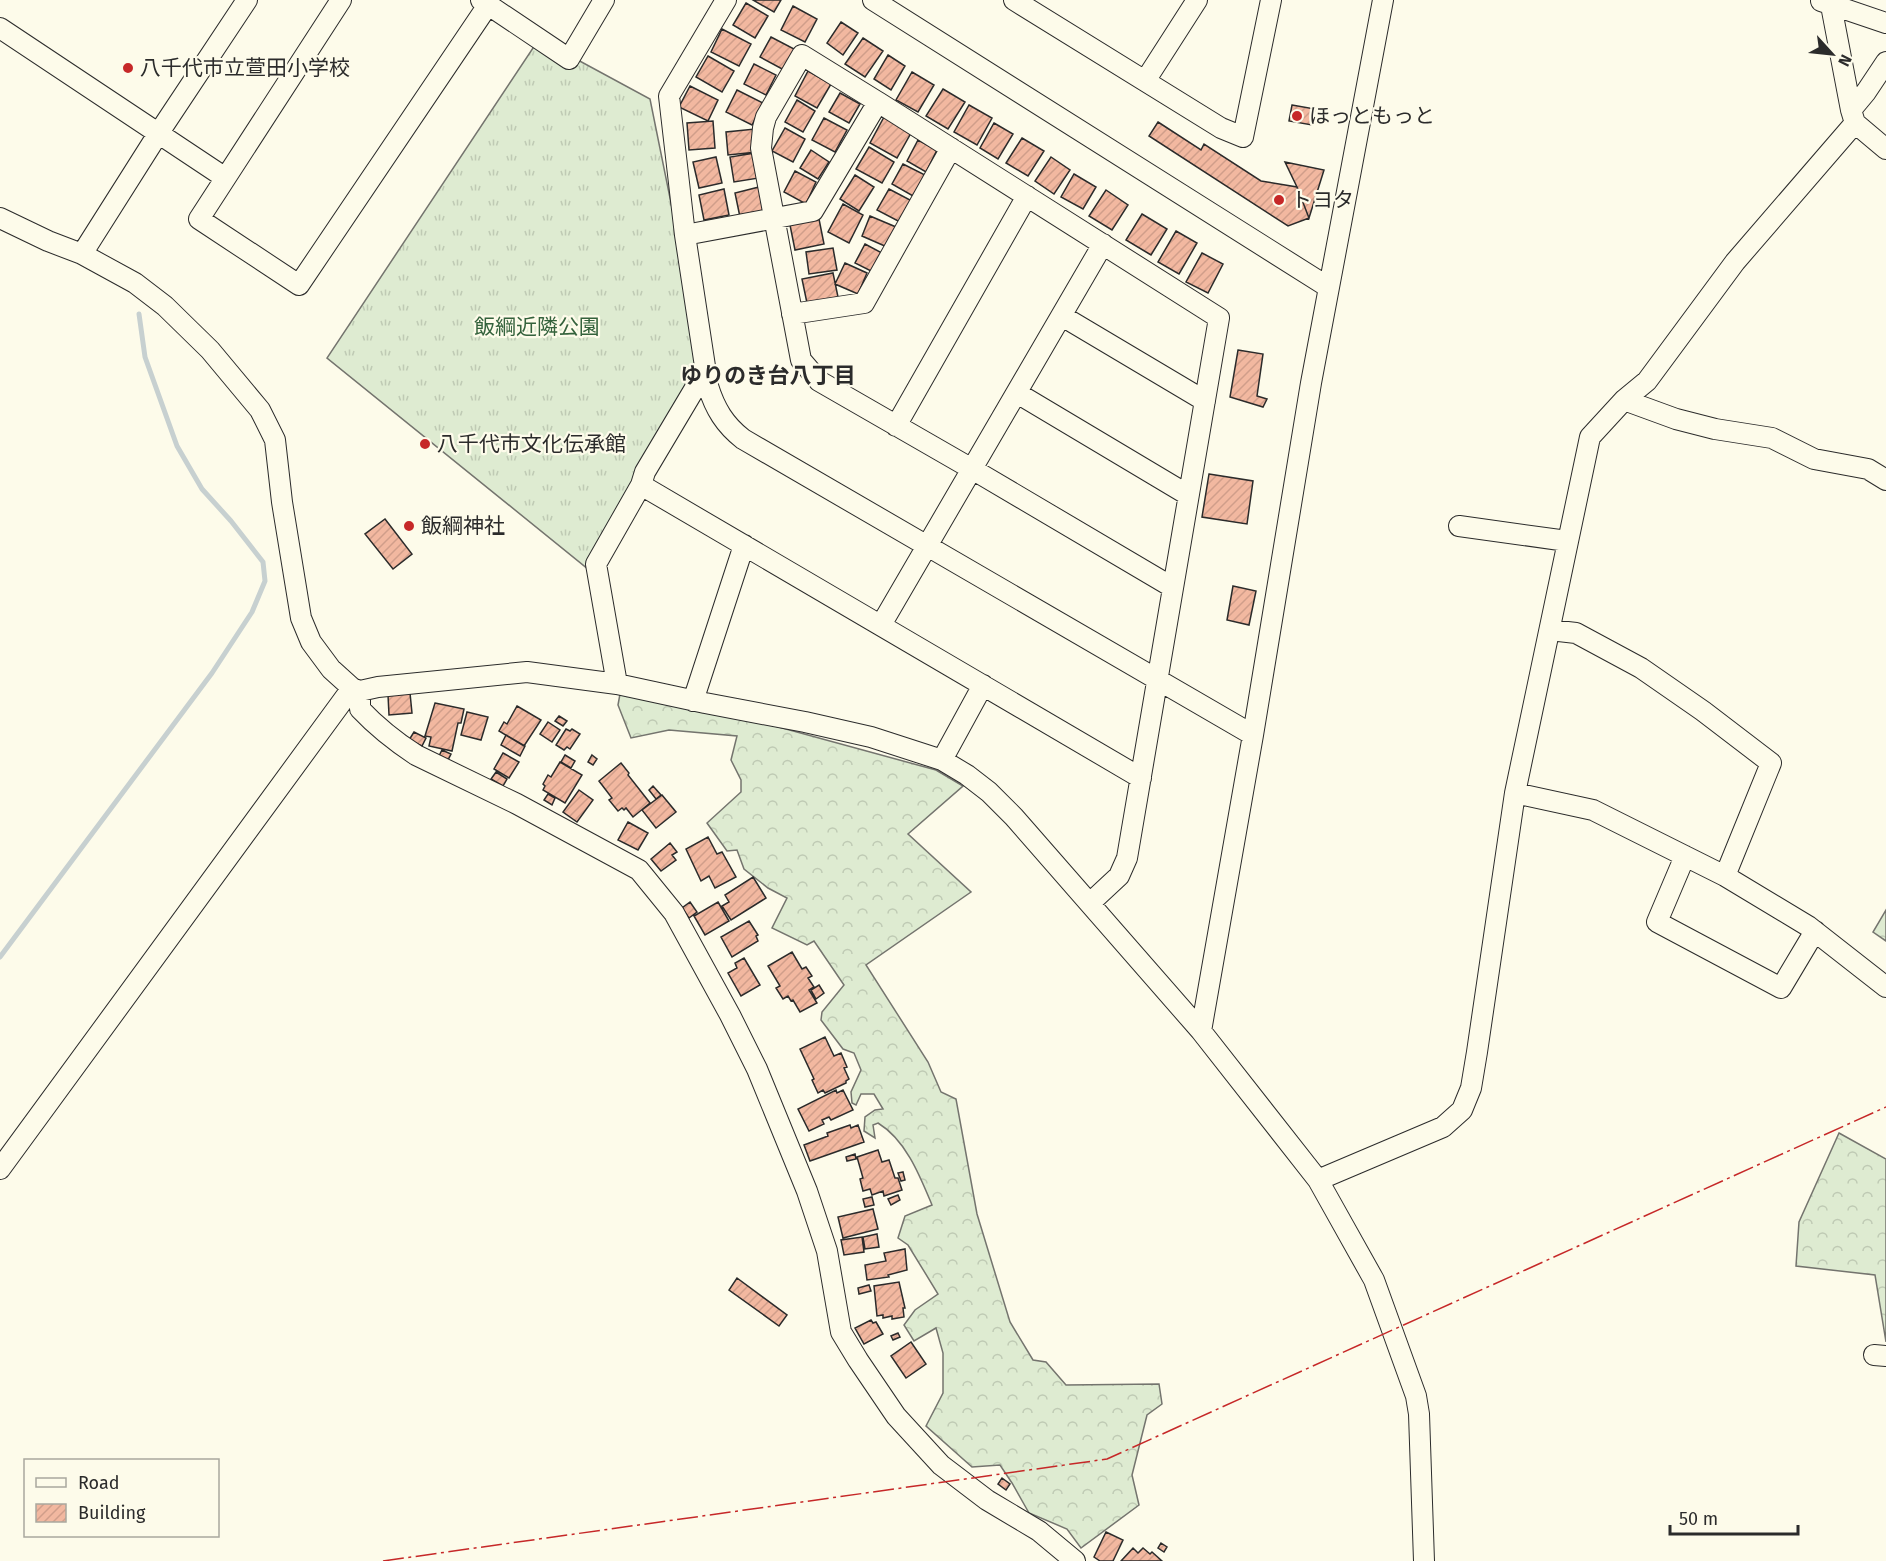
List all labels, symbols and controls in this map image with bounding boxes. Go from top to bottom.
north arrow [1802,24,1862,84]
text: N [1834,52,1856,70]
place label: 八千代市立萱田小学校 [140,55,350,81]
marker: 八千代市立萱田小学校 [121,61,135,75]
place label: ほっともっと [1309,103,1435,129]
marker: ほっともっと [1290,109,1304,123]
place label: トヨタ [1291,187,1354,213]
marker: トヨタ [1272,193,1286,207]
park label: 飯綱近隣公園 [474,314,600,340]
district label: ゆりのき台八丁目 [680,362,856,389]
place label: 八千代市文化伝承館 [437,431,626,457]
marker: 八千代市文化伝承館 [418,437,432,451]
place label: 飯綱神社 [421,513,505,539]
marker: 飯綱神社 [402,519,416,533]
legend [24,1459,219,1537]
text: Road [78,1472,120,1494]
scale bar [1670,1498,1798,1536]
text: Building [78,1502,146,1524]
text: 50 m [1679,1508,1718,1530]

